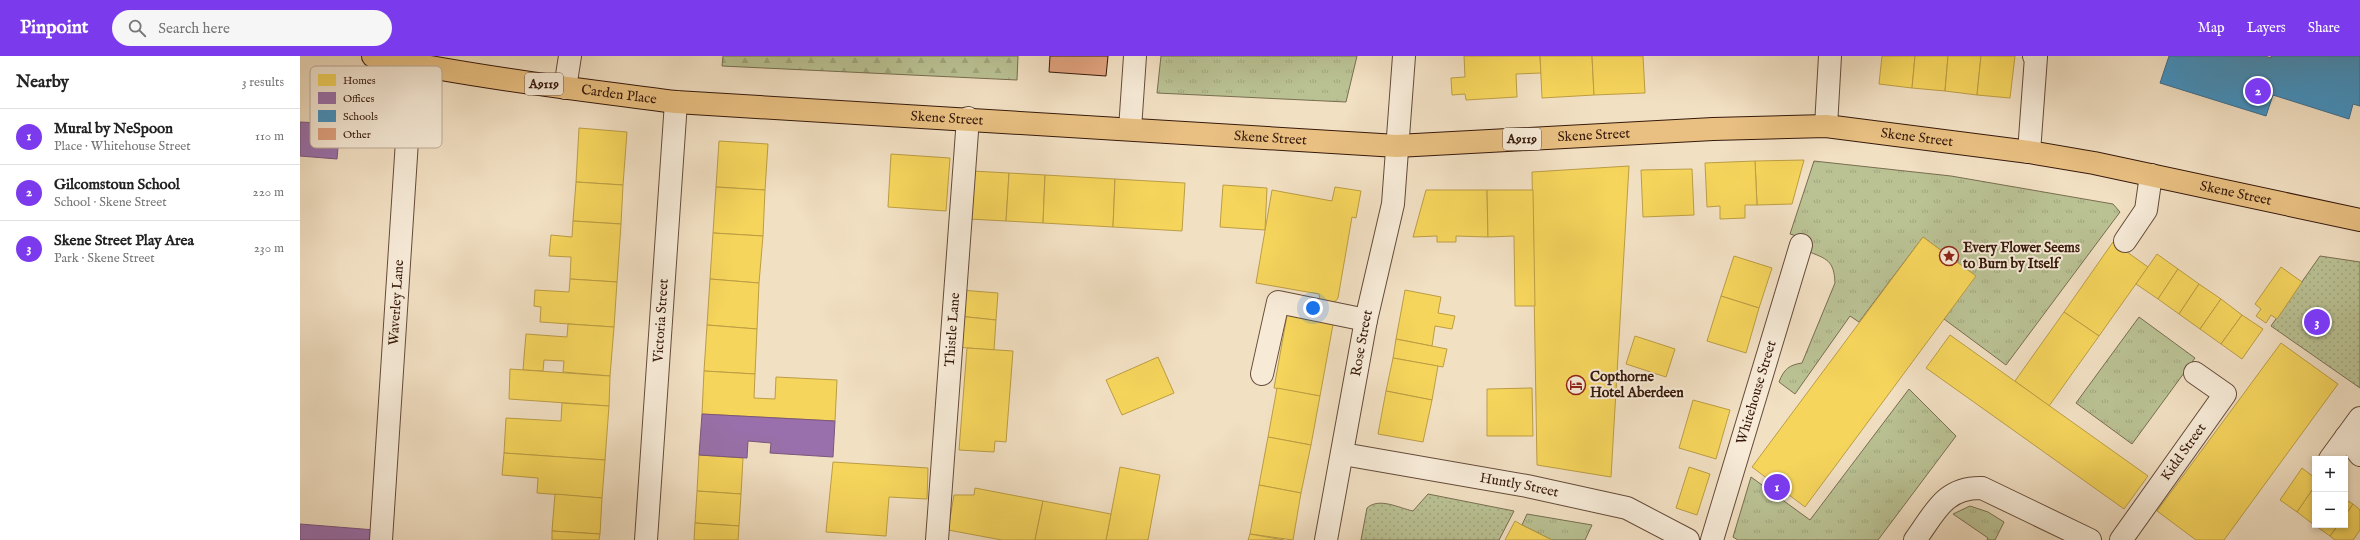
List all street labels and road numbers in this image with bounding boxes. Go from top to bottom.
road number: A9119 [525,73,563,95]
street label: Carden Place [580,81,658,109]
street label: Skene Street [910,107,984,130]
street label: Skene Street [1557,124,1631,146]
street label: Skene Street [1880,124,1954,151]
street label: Skene Street [1233,127,1307,149]
road number: A9119 [1503,128,1541,150]
street label: Skene Street [2198,177,2273,210]
street label: Waverley Lane [385,258,408,346]
street label: Victoria Street [649,278,673,364]
street label: Thistle Lane [941,291,964,367]
street label: Rose Street [1347,308,1377,378]
street label: Whitehouse Street [1732,338,1781,447]
street label: Kidd Street [2157,420,2210,484]
street label: Huntly Street [1479,469,1561,502]

